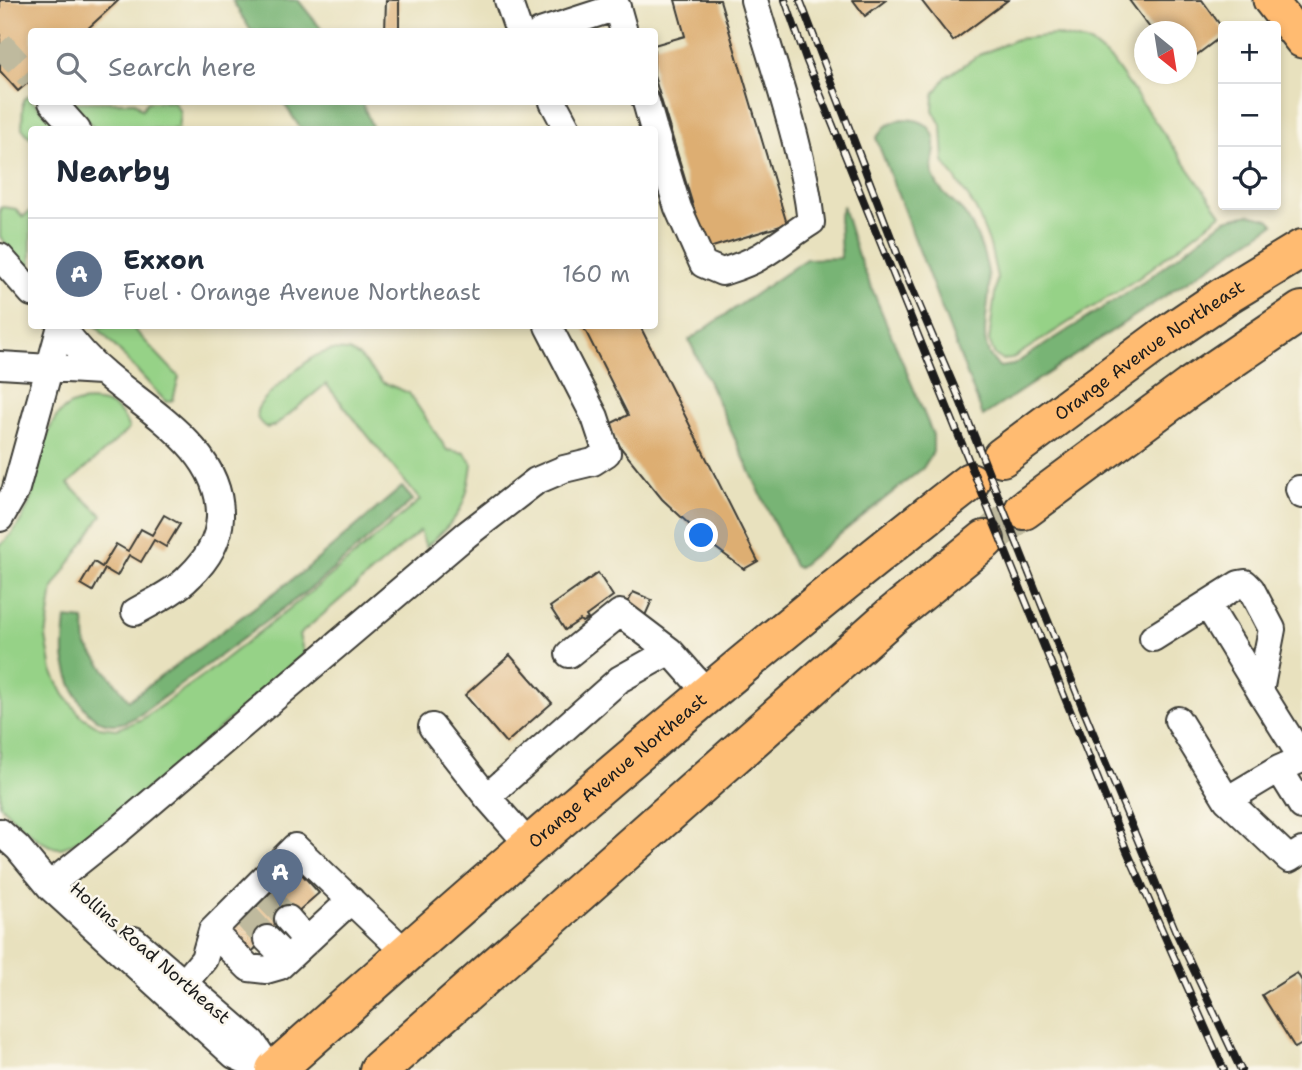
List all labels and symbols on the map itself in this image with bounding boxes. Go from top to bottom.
north arrow [1134,21,1197,84]
street label: Orange Avenue Northeast [1050,275,1249,426]
your location [684,518,718,552]
street label: Orange Avenue Northeast [523,688,712,854]
pin: A [257,849,303,907]
street label: Hollins Road Northeast [65,877,235,1029]

